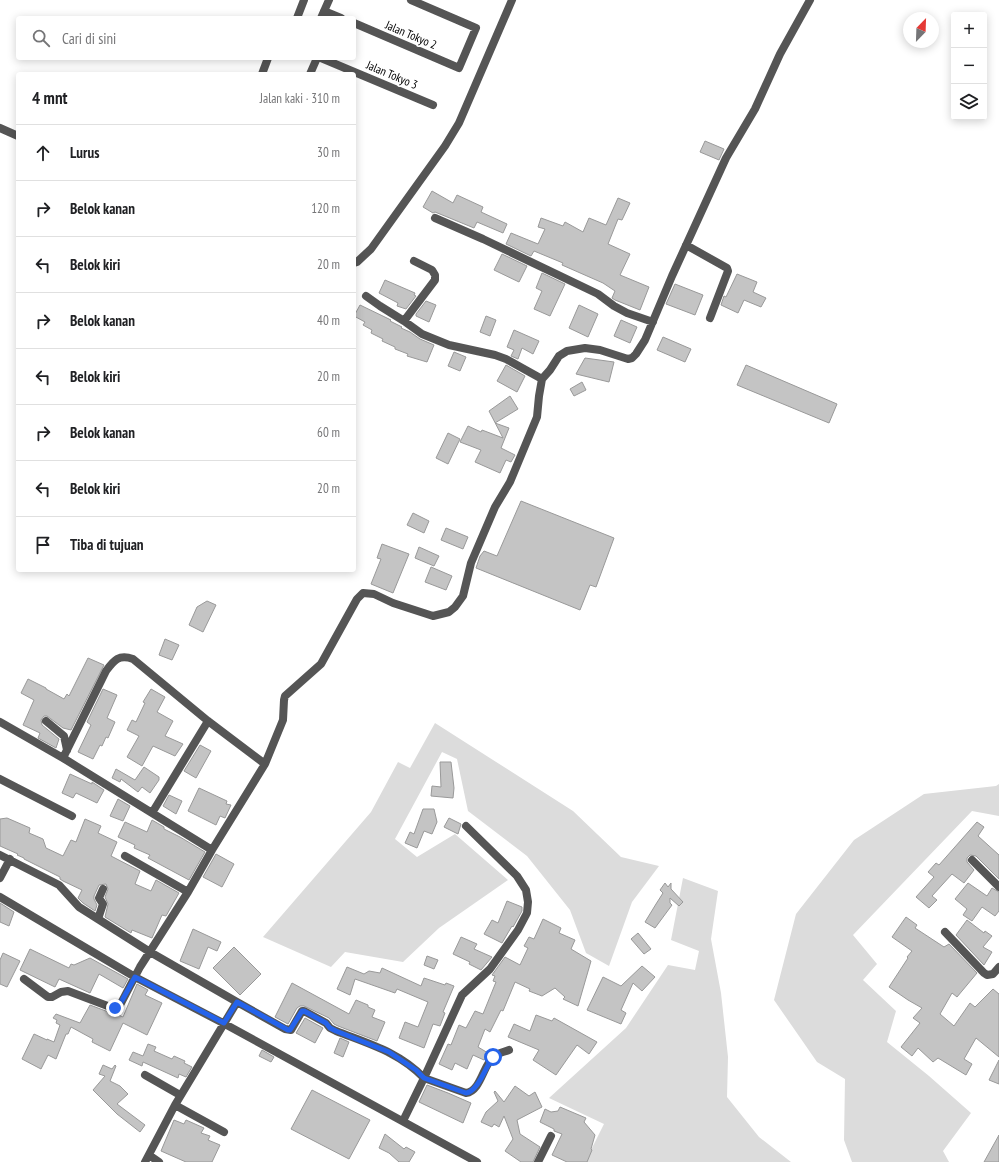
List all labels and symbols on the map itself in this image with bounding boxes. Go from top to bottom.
north arrow [903,12,939,48]
street label: Jalan Tokyo 2 [382,17,439,52]
street label: Jalan Tokyo 3 [363,57,420,92]
route end [106,999,124,1017]
route start [484,1048,502,1066]

